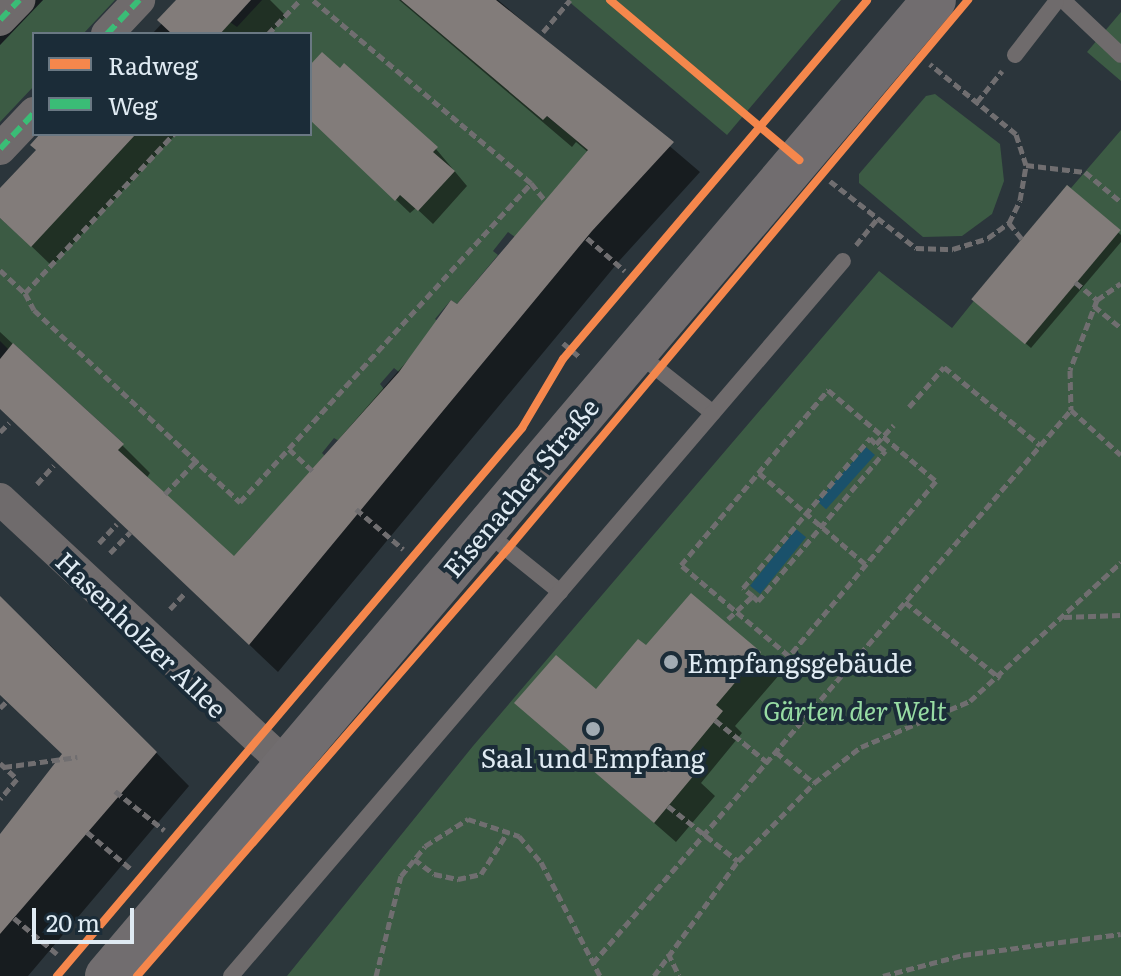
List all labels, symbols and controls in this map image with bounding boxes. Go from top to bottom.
legend [32,32,312,136]
text: Radweg [108,47,198,82]
text: Weg [108,87,158,122]
street label: Eisenacher Straße [436,391,604,583]
street label: Hasenholzer Allee [50,545,234,723]
place label: Empfangsgebäude [687,646,913,678]
marker: Empfangsgebäude [662,653,680,671]
park label: Gärten der Welt [763,694,947,726]
marker: Saal und Empfang [584,720,602,738]
place label: Saal und Empfang [481,741,705,773]
scale bar [36,892,138,942]
text: 20 m [46,904,100,939]

